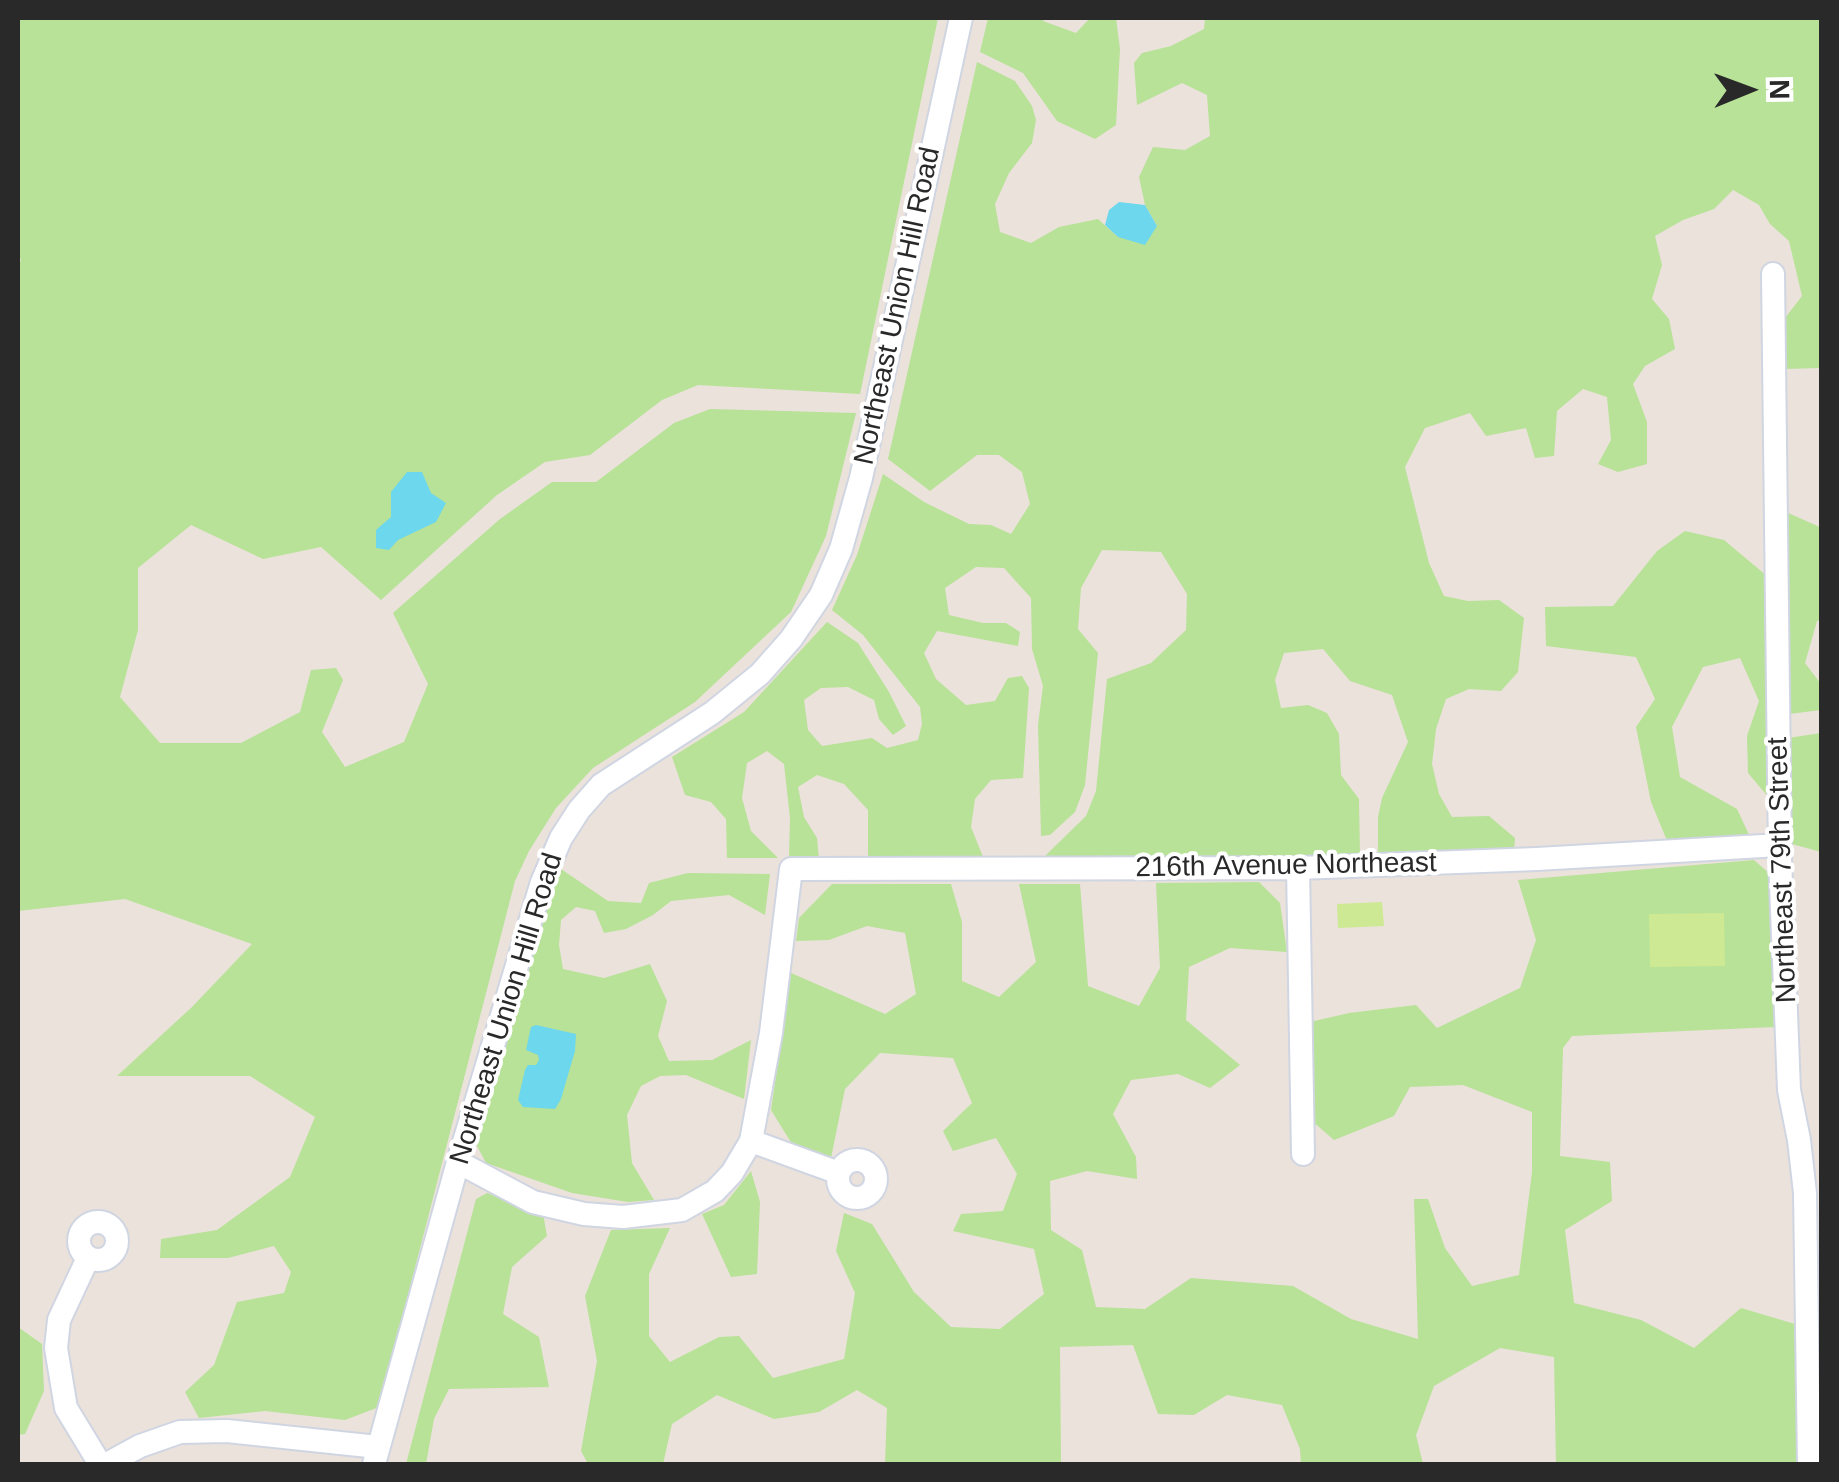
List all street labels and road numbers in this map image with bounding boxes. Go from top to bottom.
street label: Northeast Union Hill Road [848,144,948,468]
street label: Northeast 79th Street [1762,736,1804,1004]
street label: 216th Avenue Northeast [1135,847,1437,885]
street label: Northeast Union Hill Road [444,849,570,1169]

